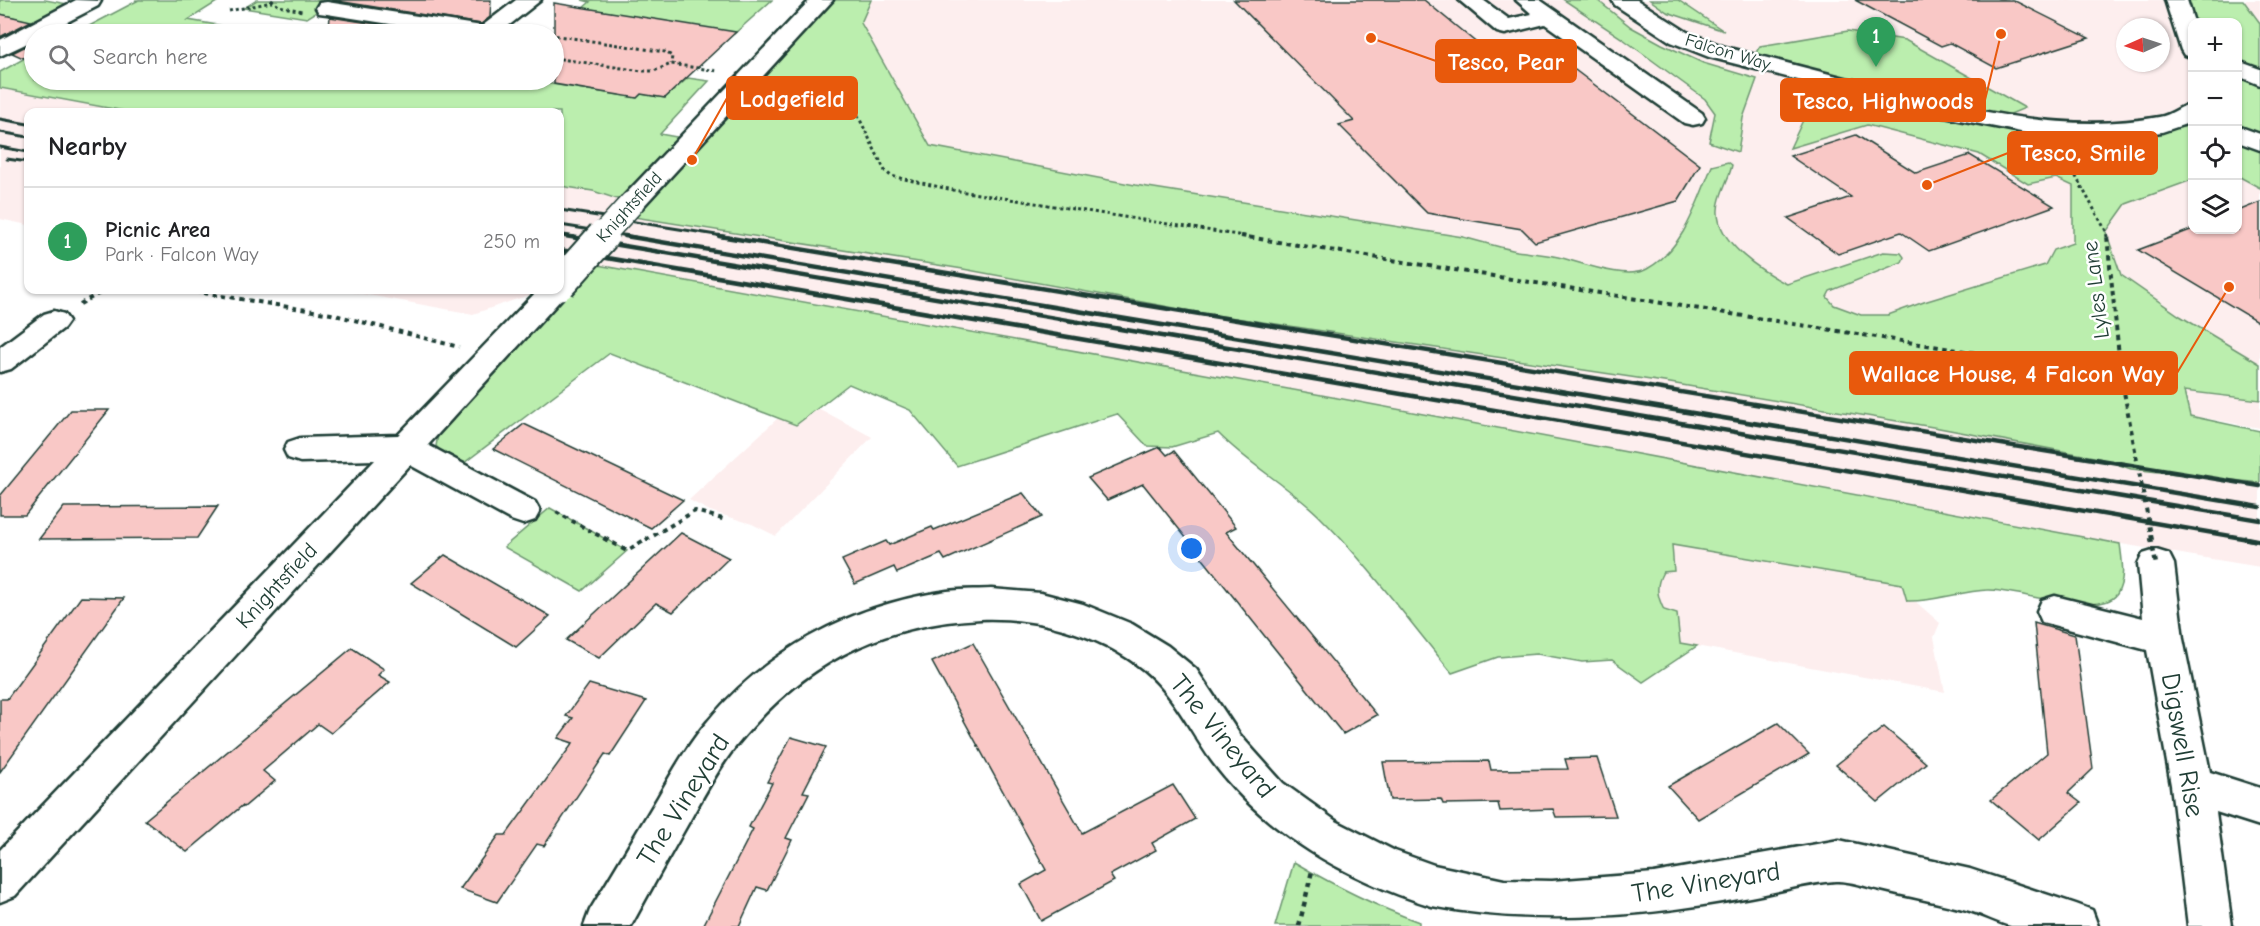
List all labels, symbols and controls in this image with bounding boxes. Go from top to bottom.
pin: 1 [1856,17,1896,67]
north arrow [2116,18,2170,72]
map controls [2188,18,2242,234]
button: + [2188,18,2242,72]
search box [24,24,564,90]
street label: Falcon Way [1682,30,1774,76]
callout: Tesco, Pear [1436,40,1576,82]
icon: search [45,41,78,74]
text: Search here [93,44,208,70]
text: Tesco, Pear [1448,48,1565,76]
button: − [2188,72,2242,126]
callout: Lodgefield [727,77,857,119]
callout: Tesco, Highwoods [1781,79,1985,121]
text: Lodgefield [739,85,845,113]
text: Tesco, Highwoods [1793,87,1973,115]
button: locate [2188,126,2242,180]
text: Nearby [48,132,127,162]
callout: Tesco, Smile [2008,132,2157,174]
text: Tesco, Smile [2021,139,2146,167]
street label: Knightsfield [592,168,667,247]
button: layers [2188,180,2242,234]
text: Picnic Area [105,217,211,243]
text: 1 [64,230,71,253]
text: 250 m [483,230,540,253]
street label: Lyles Lane [2077,239,2115,340]
text: Park · Falcon Way [105,243,258,266]
callout: Wallace House, 4 Falcon Way [1850,352,2177,394]
text: Wallace House, 4 Falcon Way [1862,360,2164,388]
your location [1177,534,1206,563]
street label: Knightsfield [231,538,323,634]
street label: The Vineyard [1163,668,1282,804]
street label: Digswell Rise [2155,671,2210,819]
street label: The Vineyard [631,728,736,872]
street label: The Vineyard [1630,855,1783,910]

